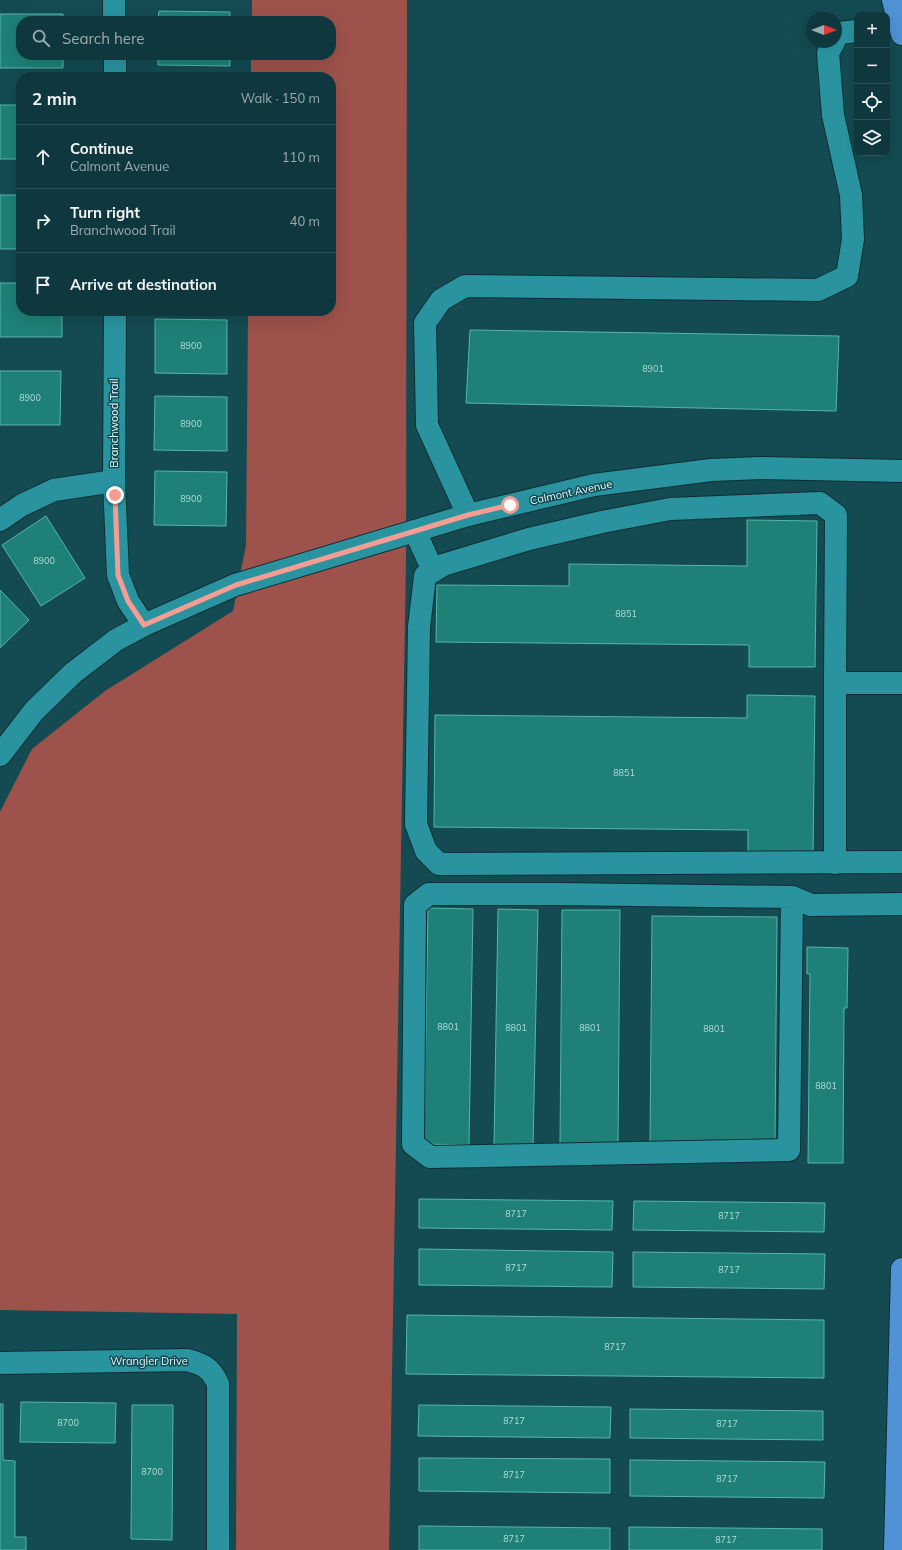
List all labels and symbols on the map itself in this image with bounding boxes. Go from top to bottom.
north arrow [806,12,842,48]
house number: 8900 [180,340,202,351]
house number: 8901 [642,363,664,374]
street label: Branchwood Trail [107,378,121,468]
house number: 8900 [19,392,41,403]
house number: 8900 [180,418,202,429]
street label: Calmont Avenue [528,476,614,508]
route end [106,486,124,504]
house number: 8900 [180,493,202,504]
route start [501,496,519,514]
house number: 8900 [33,555,55,566]
house number: 8851 [615,608,637,619]
house number: 8851 [613,767,635,778]
house number: 8801 [437,1021,459,1032]
house number: 8801 [505,1022,527,1033]
house number: 8801 [579,1022,601,1033]
house number: 8801 [703,1023,725,1034]
house number: 8801 [815,1080,837,1091]
house number: 8717 [505,1208,527,1219]
house number: 8717 [718,1210,740,1221]
house number: 8717 [505,1262,527,1273]
house number: 8717 [718,1264,740,1275]
house number: 8717 [604,1341,626,1352]
street label: Wrangler Drive [110,1354,188,1368]
house number: 8717 [503,1415,525,1426]
house number: 8700 [57,1417,79,1428]
house number: 8717 [716,1418,738,1429]
house number: 8700 [141,1466,163,1477]
house number: 8717 [503,1469,525,1480]
house number: 8717 [716,1473,738,1484]
house number: 8717 [503,1533,525,1544]
house number: 8717 [715,1534,737,1545]

